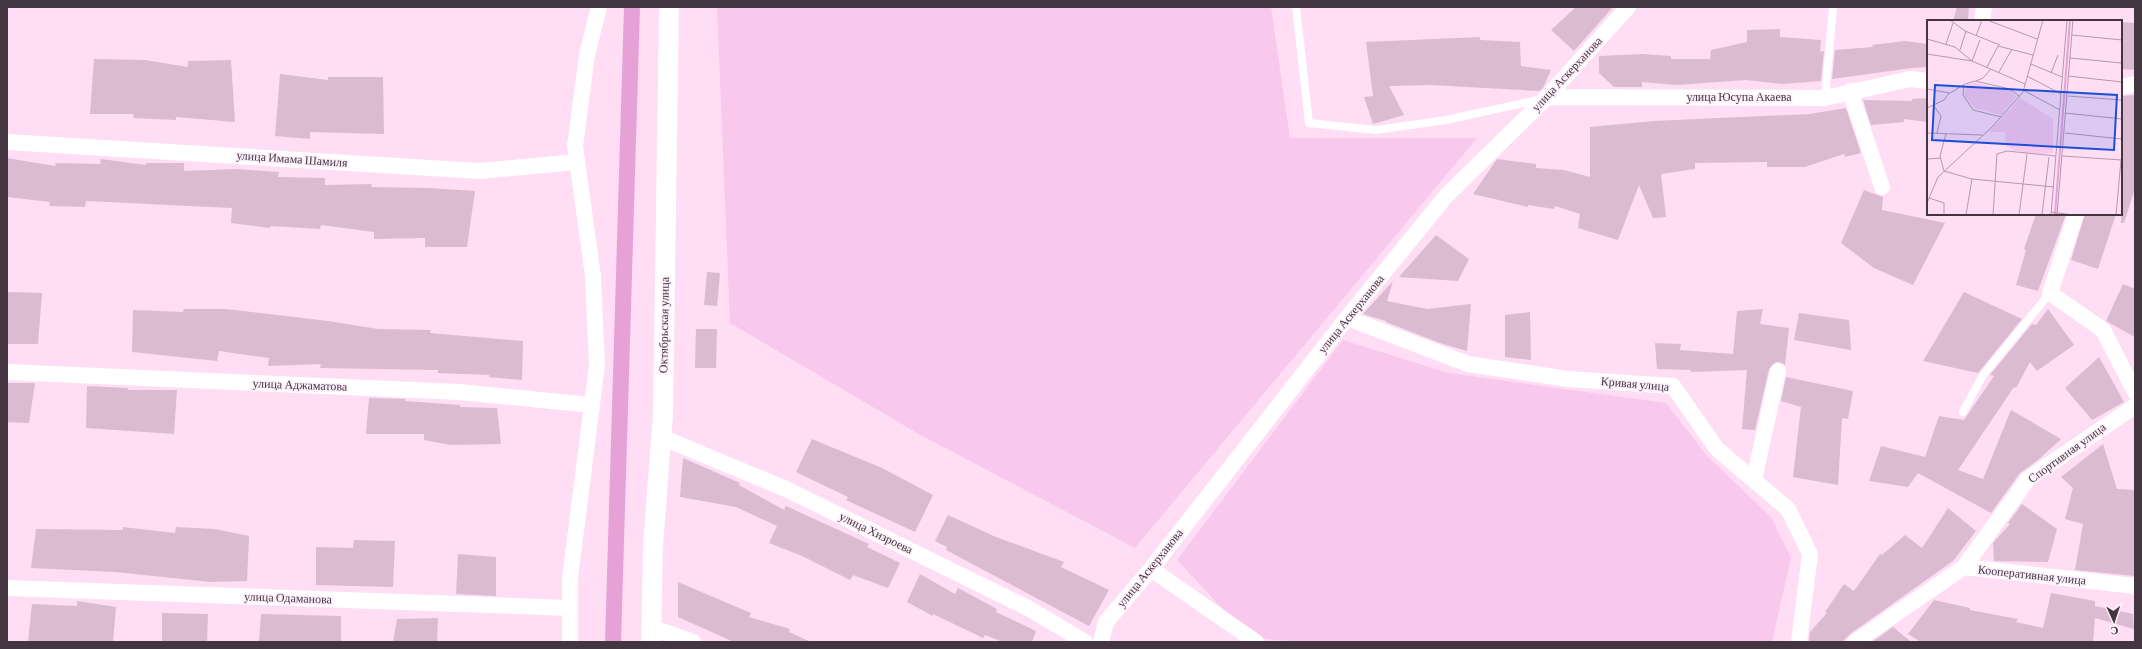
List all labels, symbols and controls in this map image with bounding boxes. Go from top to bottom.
inset map [1927,20,2122,215]
street label: улица Аскерханова [1529,33,1606,114]
street label: улица Юсупа Акаева [1686,90,1792,104]
street label: улица Имама Шамиля [236,148,349,170]
street label: улица Аскерханова [1315,271,1387,356]
street label: Октябрьская улица [656,276,672,373]
street label: Кривая улица [1600,374,1670,394]
street label: улица Аджаматова [252,376,348,394]
street label: Спортивная улица [2025,420,2109,486]
street label: улица Хизроева [837,509,916,557]
street label: улица Аскерханова [1114,525,1186,610]
street label: Кооперативная улица [1977,562,2087,588]
street label: улица Одаманова [244,589,333,607]
north arrow [2094,601,2134,641]
text: С [2110,625,2119,637]

